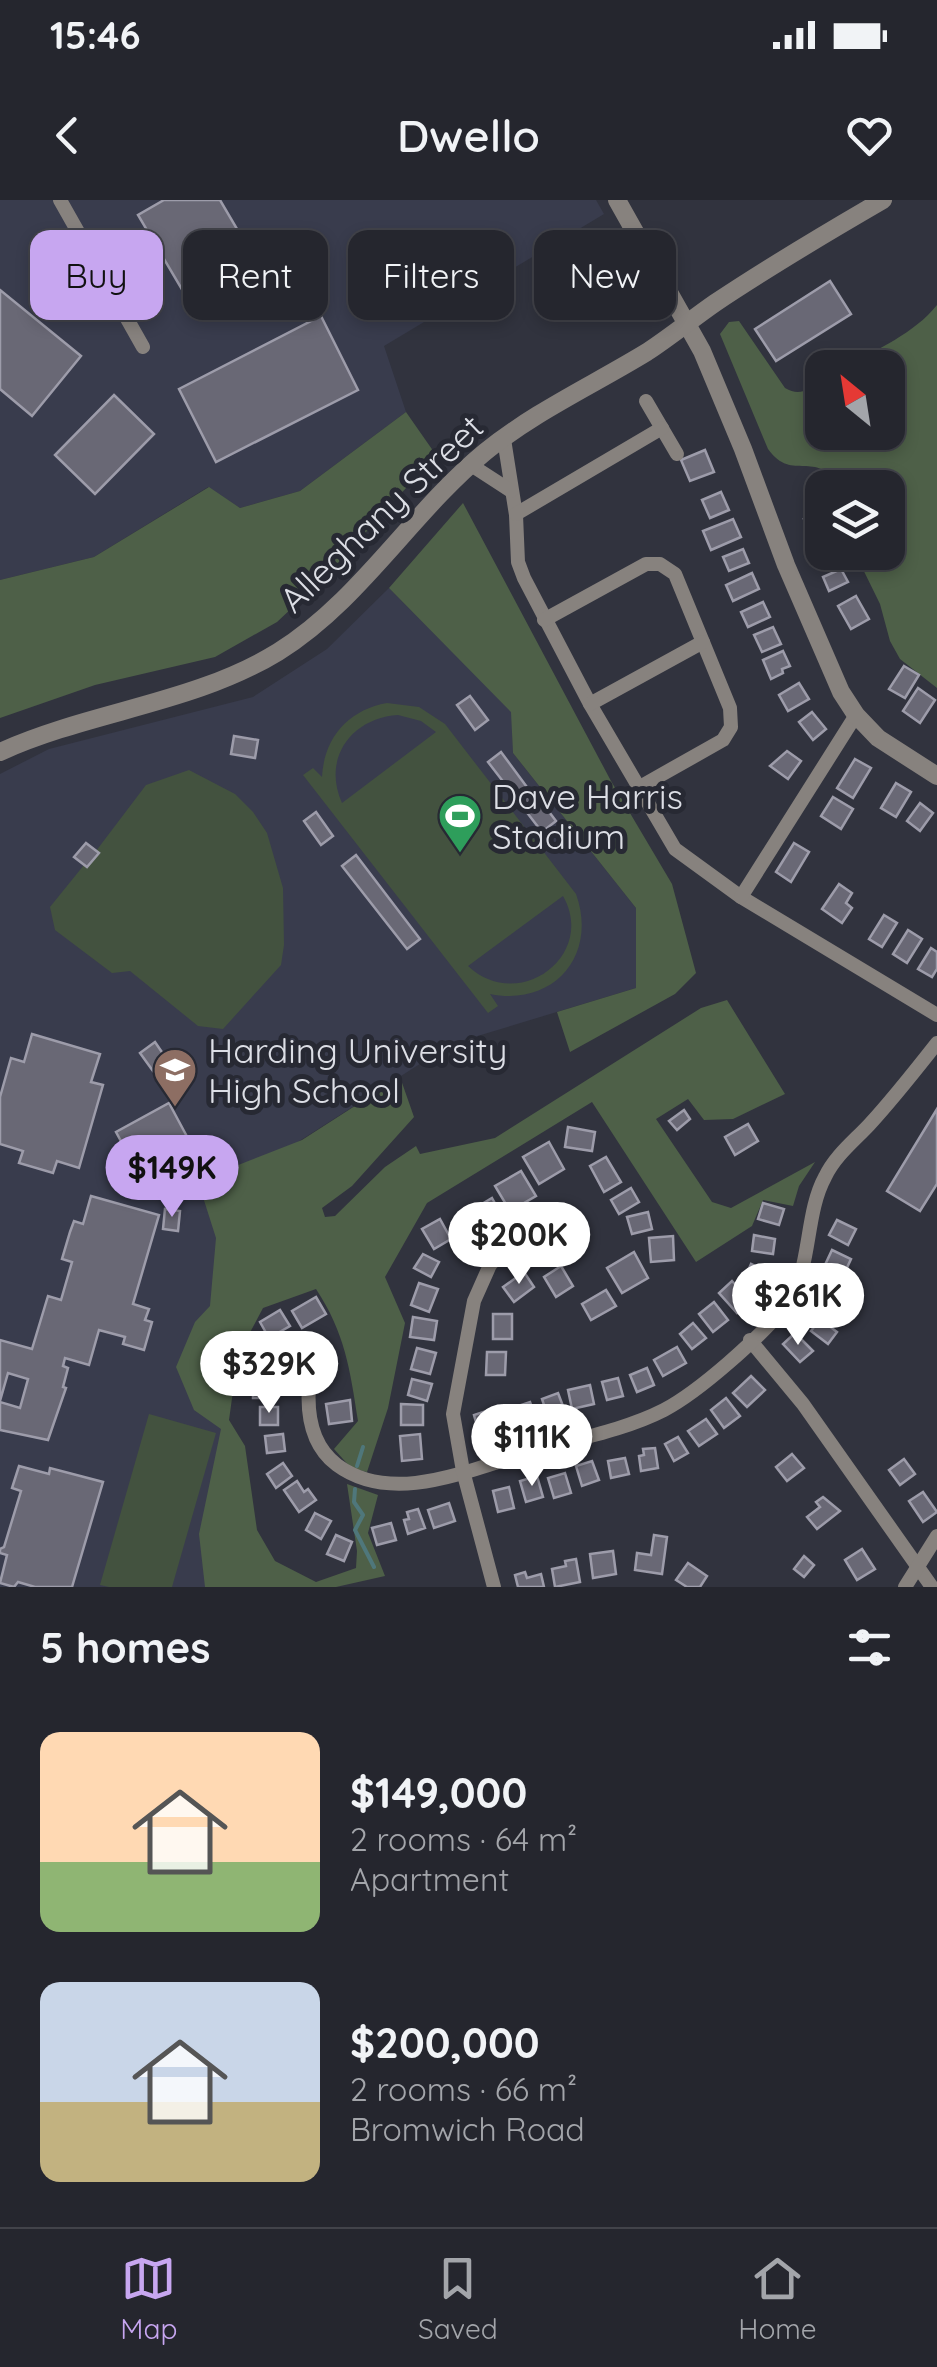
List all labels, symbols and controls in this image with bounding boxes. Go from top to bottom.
text: 15:46 [50,11,140,59]
text: Dwello [397,107,540,163]
icon: back [40,108,95,163]
icon: heart [842,108,897,163]
chip: Buy [30,230,163,320]
chip: Rent [183,230,328,320]
chip: Filters [348,230,514,320]
chip: New [534,230,676,320]
north arrow [805,350,905,450]
map controls [805,350,905,570]
street label: Alleghany Street [270,405,492,621]
button: layers [805,470,905,570]
place label: Dave Harris Stadium [492,774,683,858]
sports icon: Dave Harris Stadium [437,793,483,854]
place label: Harding University High School [208,1028,507,1112]
school or university icon: Harding University High School [152,1047,198,1108]
pin: $149K [102,1135,242,1220]
text: $149K [128,1147,216,1187]
pin: $200K [449,1202,589,1287]
text: $200K [470,1214,568,1254]
pin: $261K [728,1263,868,1348]
text: $261K [754,1275,842,1315]
pin: $329K [199,1331,339,1416]
text: $329K [222,1343,316,1383]
pin: $111K [462,1404,602,1489]
text: $111K [493,1416,571,1456]
icon: filters [842,1620,897,1675]
text: 5 homes [40,1621,211,1674]
text: $149,000 [350,1766,527,1819]
icon: home [120,1772,240,1892]
text: 2 rooms · 64 m² [350,1819,577,1859]
text: Apartment [350,1859,509,1899]
text: $200,000 [350,2016,539,2069]
icon: home [120,2022,240,2142]
text: 2 rooms · 66 m² [350,2069,577,2109]
text: Bromwich Road [350,2109,585,2149]
tab: Map [120,2251,177,2346]
tab: Saved [418,2251,498,2346]
tab: Home [738,2251,817,2346]

